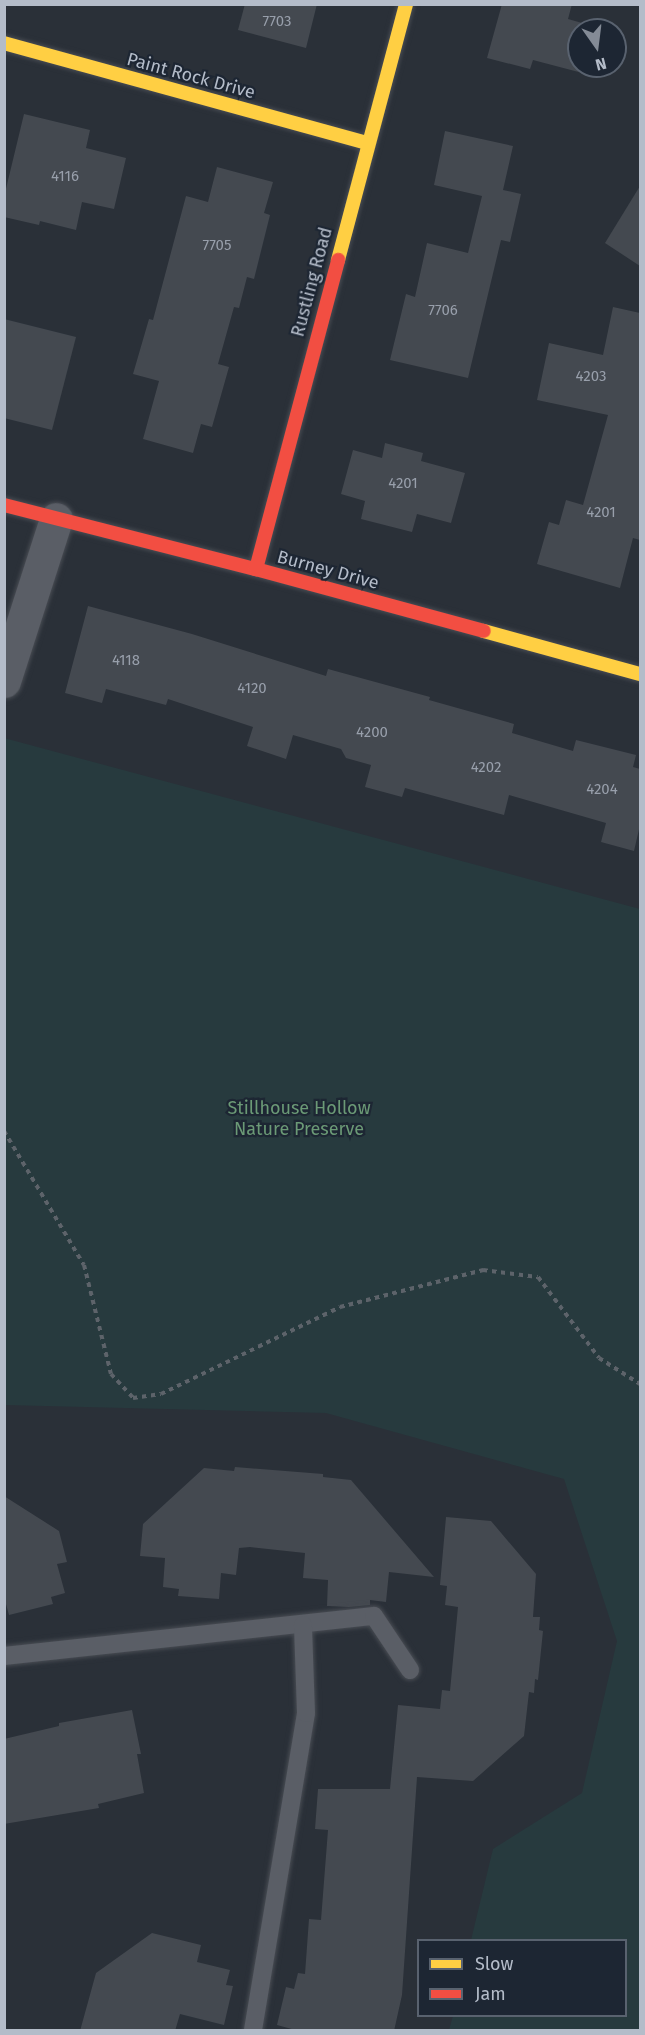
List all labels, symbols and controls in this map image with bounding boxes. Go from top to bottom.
house number: 7703 [263,13,291,31]
north arrow [567,18,627,78]
street label: Paint Rock Drive [124,48,258,104]
text: N [594,54,608,75]
house number: 4116 [51,168,79,186]
street label: Rustling Road [287,225,337,339]
house number: 7705 [202,237,232,255]
house number: 7706 [428,302,458,320]
house number: 4203 [576,368,606,386]
house number: 4201 [388,475,418,493]
house number: 4201 [586,504,616,522]
street label: Burney Drive [275,546,381,594]
house number: 4118 [112,652,140,670]
house number: 4120 [237,680,267,698]
house number: 4200 [356,724,388,742]
house number: 4202 [471,759,501,777]
house number: 4204 [586,781,618,799]
park label: Stillhouse Hollow Nature Preserve [227,1098,371,1140]
legend [417,1939,627,2017]
text: Slow [475,1953,513,1975]
text: Jam [475,1983,506,2005]

